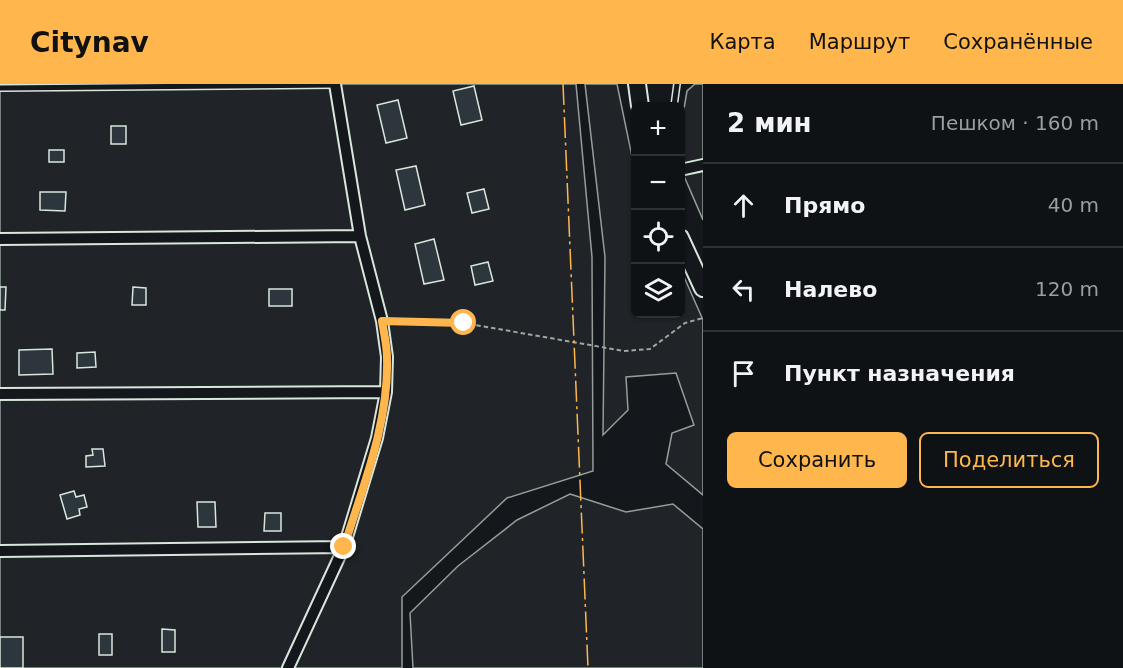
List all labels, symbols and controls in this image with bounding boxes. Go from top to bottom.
text: Citynav [30,26,149,59]
text: Карта [710,30,776,54]
text: Маршрут [809,30,910,54]
text: Сохранённые [943,30,1093,54]
map controls [631,102,685,318]
button: + [631,102,685,156]
text: 2 мин [727,108,812,138]
text: Пешком · 160 m [931,111,1099,135]
button: − [631,156,685,210]
icon: ahead [727,189,760,222]
text: Прямо [784,193,865,218]
text: 40 m [1048,193,1099,217]
button: locate [631,210,685,264]
button: layers [631,264,685,318]
icon: left [727,273,760,306]
text: Налево [784,277,877,302]
text: 120 m [1035,277,1099,301]
route start [450,309,476,335]
icon: arrive [727,357,760,390]
text: Пункт назначения [784,361,1015,386]
button: Сохранить [727,432,907,488]
button: Поделиться [919,432,1099,488]
route end [330,533,356,559]

